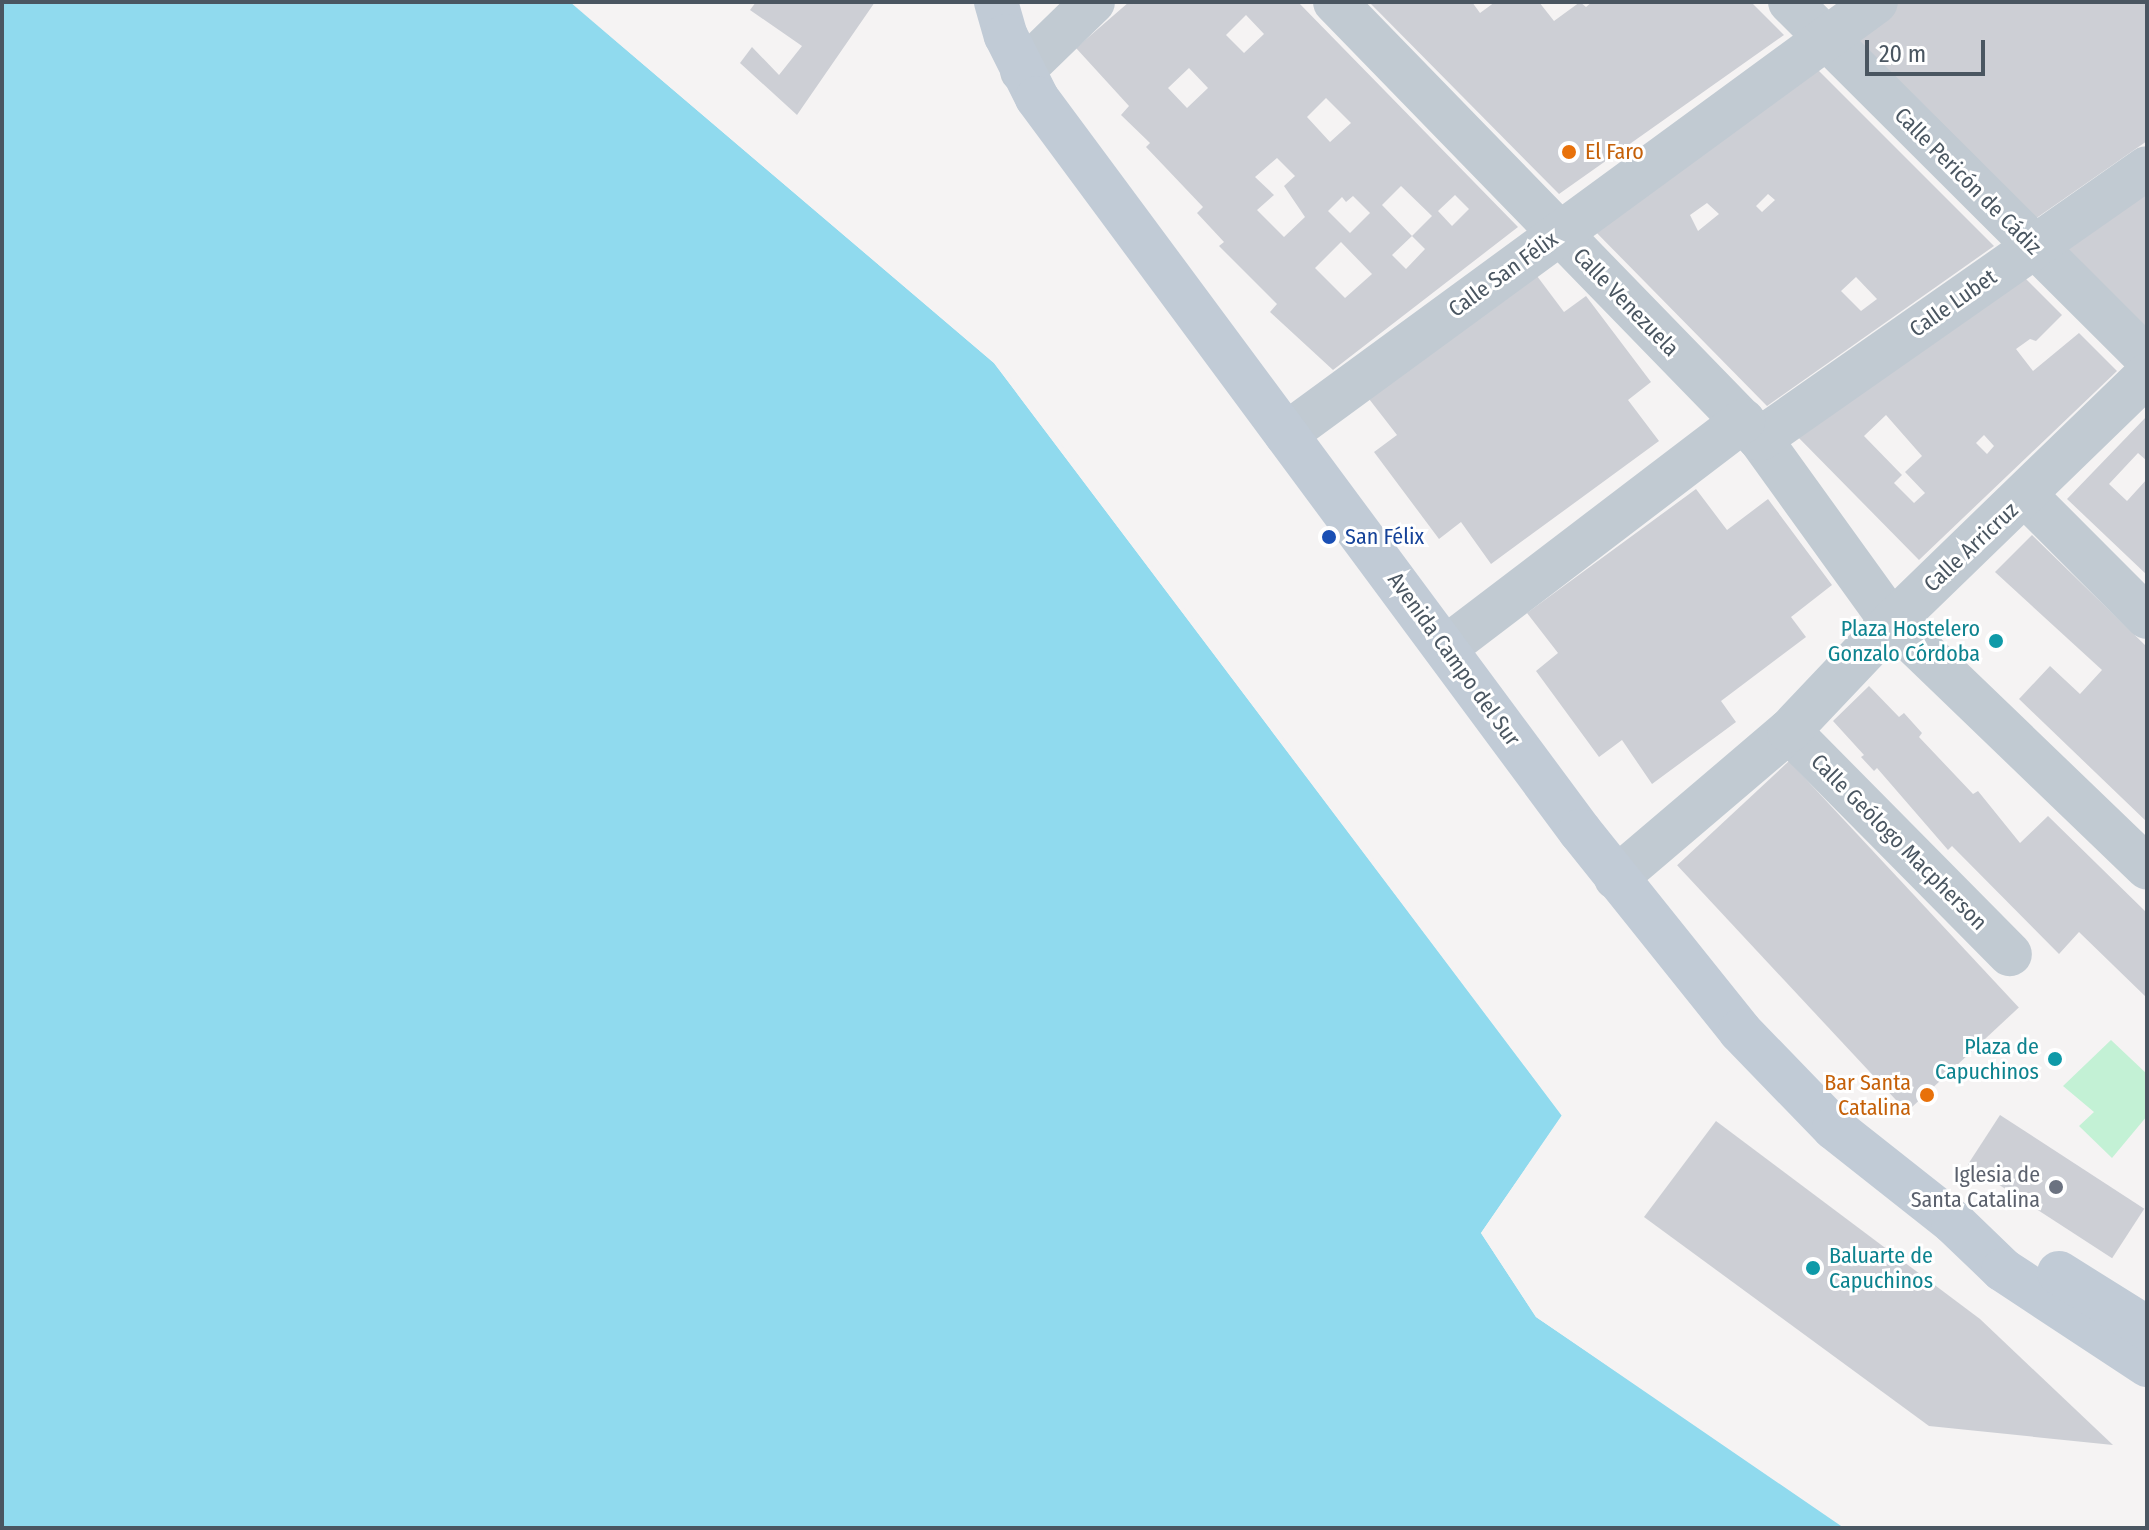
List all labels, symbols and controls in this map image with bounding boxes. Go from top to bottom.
scale bar [1869,24,1989,74]
text: 20 m [1879,40,1926,68]
street label: Calle Pericón de Cádiz [1889,102,2047,260]
place label: El Faro [1585,139,1644,165]
marker: El Faro [1560,143,1578,161]
street label: Calle San Félix [1443,226,1563,322]
street label: Calle Venezuela [1568,242,1684,362]
street label: Calle Lubet [1905,264,2001,342]
street label: Calle Arricruz [1919,497,2023,597]
place label: San Félix [1345,524,1424,550]
marker: San Félix [1320,528,1338,546]
street label: Avenida Campo del Sur [1382,567,1526,751]
place label: Plaza Hostelero Gonzalo Córdoba [1828,615,1980,666]
marker: Plaza Hostelero Gonzalo Córdoba [1987,632,2005,650]
street label: Calle Geólogo Macpherson [1806,749,1992,935]
place label: Plaza de Capuchinos [1935,1033,2039,1084]
marker: Plaza de Capuchinos [2046,1050,2064,1068]
place label: Bar Santa Catalina [1824,1069,1911,1120]
marker: Bar Santa Catalina [1918,1086,1936,1104]
place label: Iglesia de Santa Catalina [1911,1161,2040,1212]
marker: Iglesia de Santa Catalina [2047,1178,2065,1196]
place label: Baluarte de Capuchinos [1829,1242,1933,1294]
marker: Baluarte de Capuchinos [1804,1259,1822,1277]

